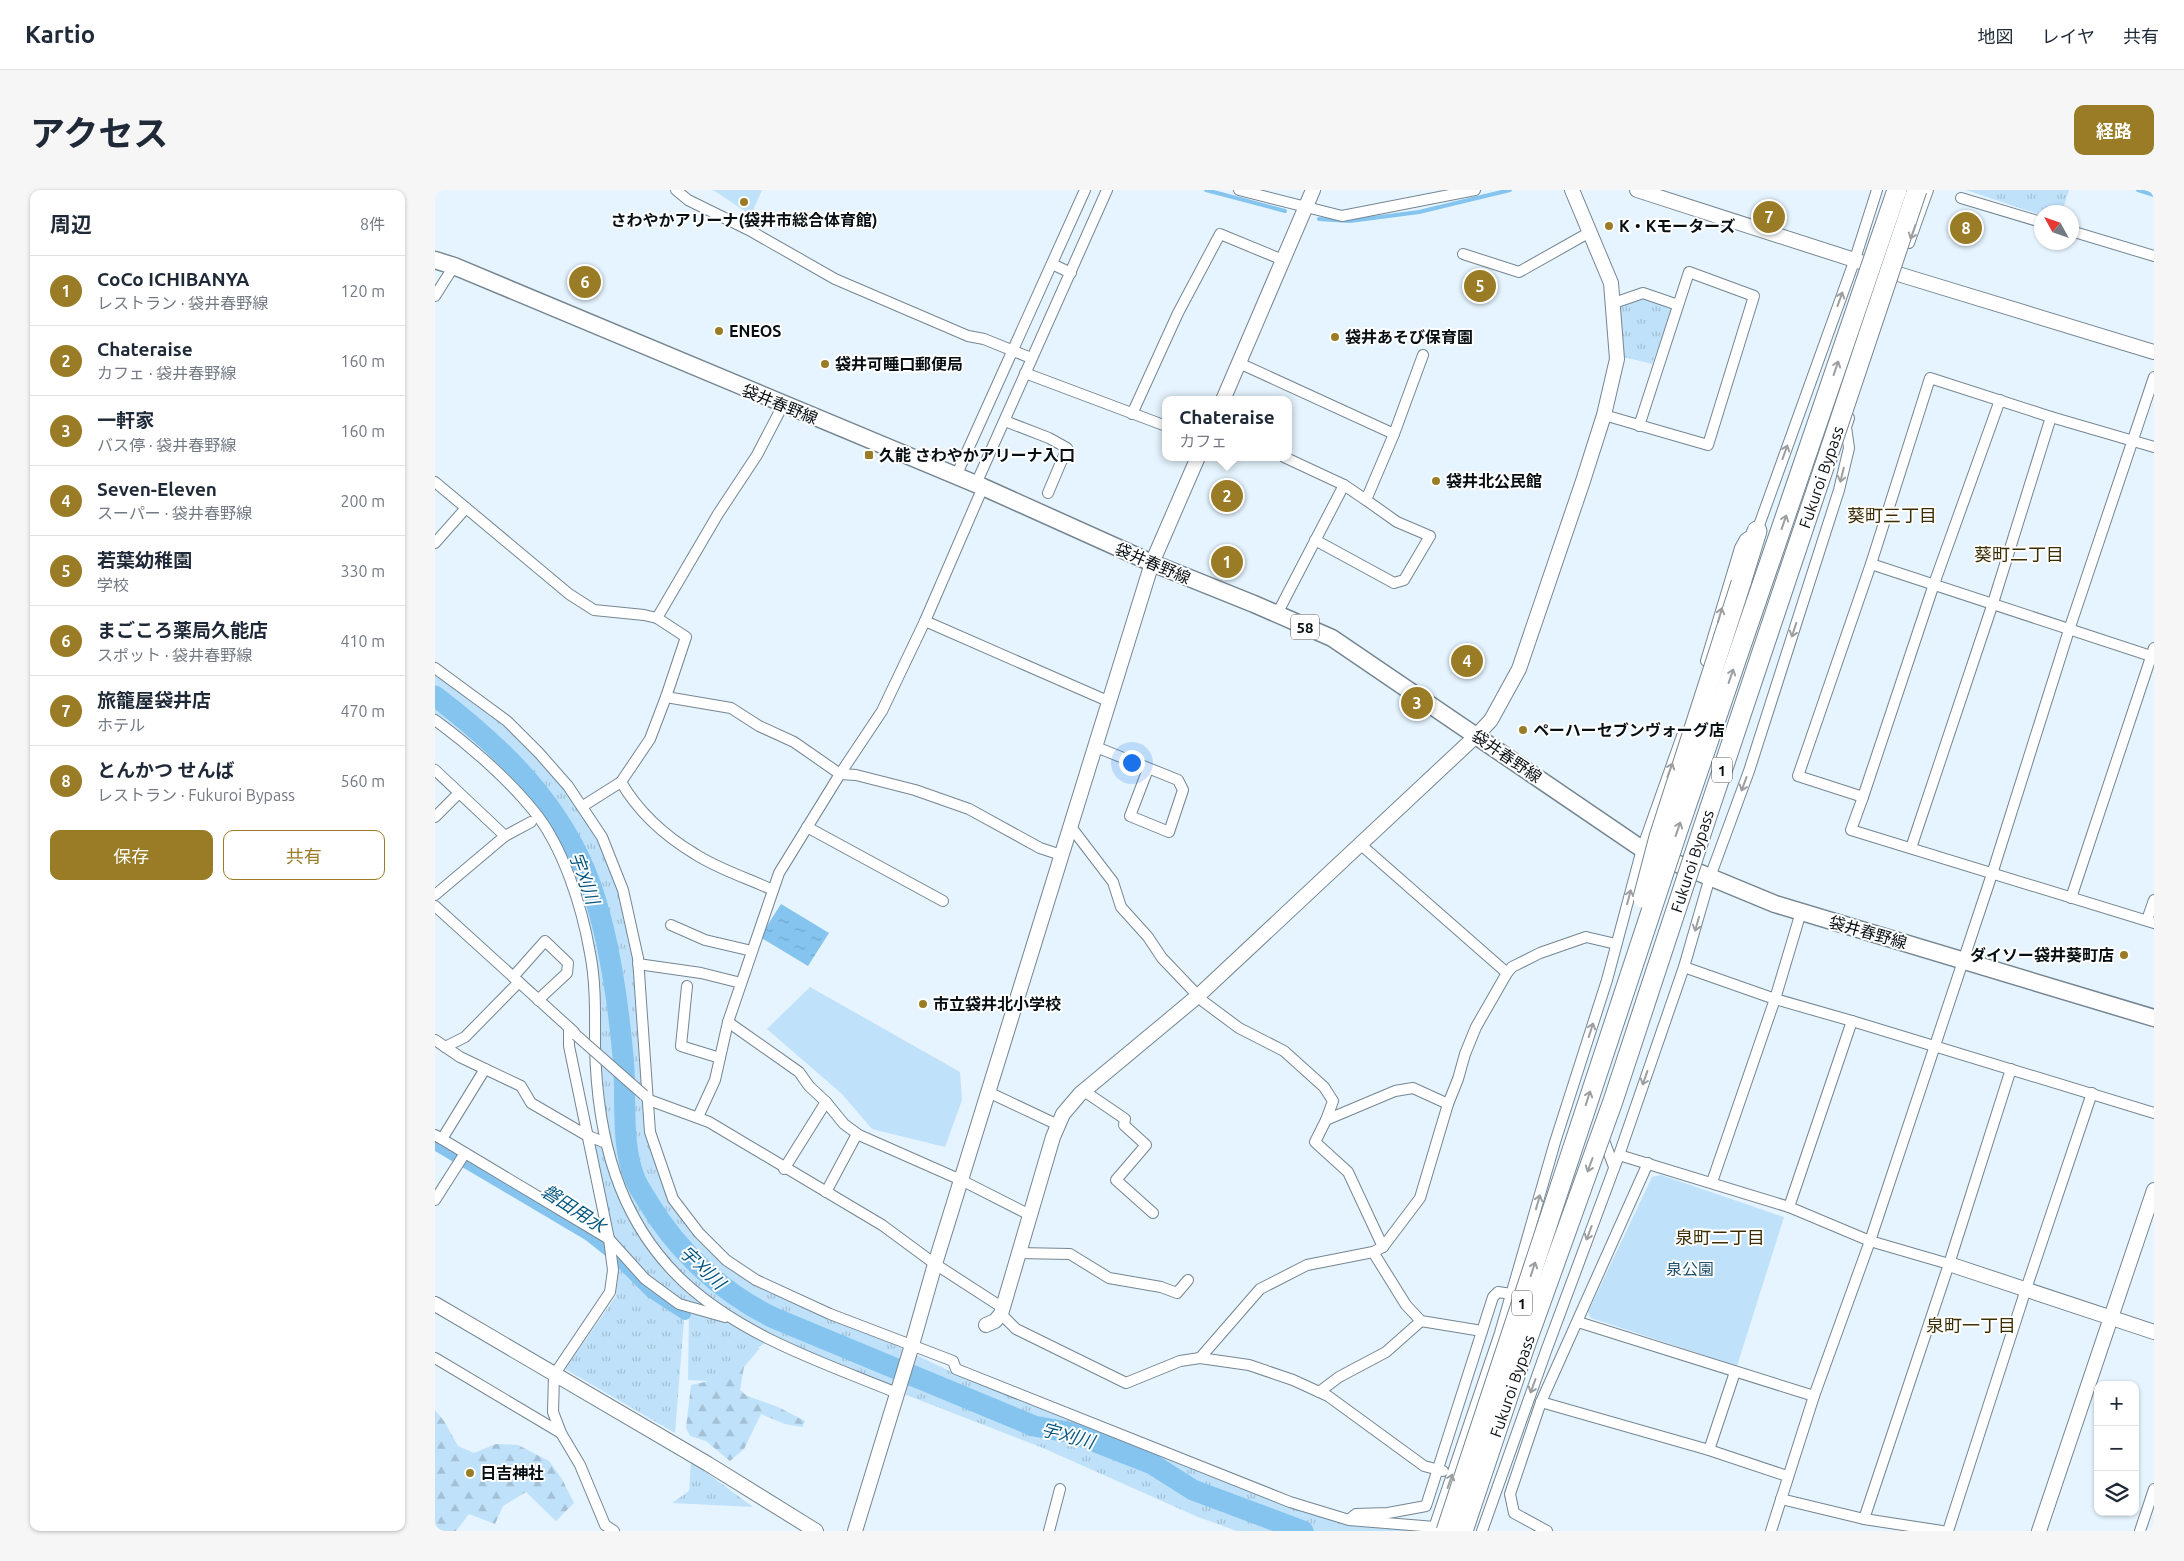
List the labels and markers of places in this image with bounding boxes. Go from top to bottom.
marker: さわやかアリーナ(袋井市総合体育館) [738,196,750,208]
pin: 7 [1753,198,1785,236]
pin: 8 [1950,209,1982,247]
place label: さわやかアリーナ(袋井市総合体育館) [610,211,878,230]
place label: K・Kモーターズ [1619,217,1735,235]
marker: K・Kモーターズ [1603,220,1615,232]
pin: 6 [569,263,601,301]
pin: 5 [1464,267,1496,305]
place label: ENEOS [729,322,781,340]
marker: ENEOS [713,325,725,337]
place label: 袋井あそび保育園 [1345,328,1473,346]
marker: 袋井あそび保育園 [1329,331,1341,343]
place label: 袋井可睡口郵便局 [835,355,963,373]
marker: 袋井可睡口郵便局 [819,358,831,370]
place label: 久能 さわやかアリーナ入口 [879,446,1075,464]
marker: 久能 さわやかアリーナ入口 [863,449,875,461]
place label: 袋井北公民館 [1446,472,1542,490]
marker: 袋井北公民館 [1430,475,1442,487]
pin: 2 [1211,477,1243,515]
pin: 1 [1211,543,1243,581]
pin: 4 [1451,642,1483,680]
pin: 3 [1401,684,1433,722]
place label: ペーハーセブンヴォーグ店 [1533,721,1725,739]
marker: ペーハーセブンヴォーグ店 [1517,724,1529,736]
place label: ダイソー袋井葵町店 [1970,946,2114,964]
marker: ダイソー袋井葵町店 [2118,949,2130,961]
place label: 市立袋井北小学校 [933,995,1061,1013]
marker: 市立袋井北小学校 [917,998,929,1010]
place label: 日吉神社 [480,1464,544,1482]
marker: 日吉神社 [464,1467,476,1479]

